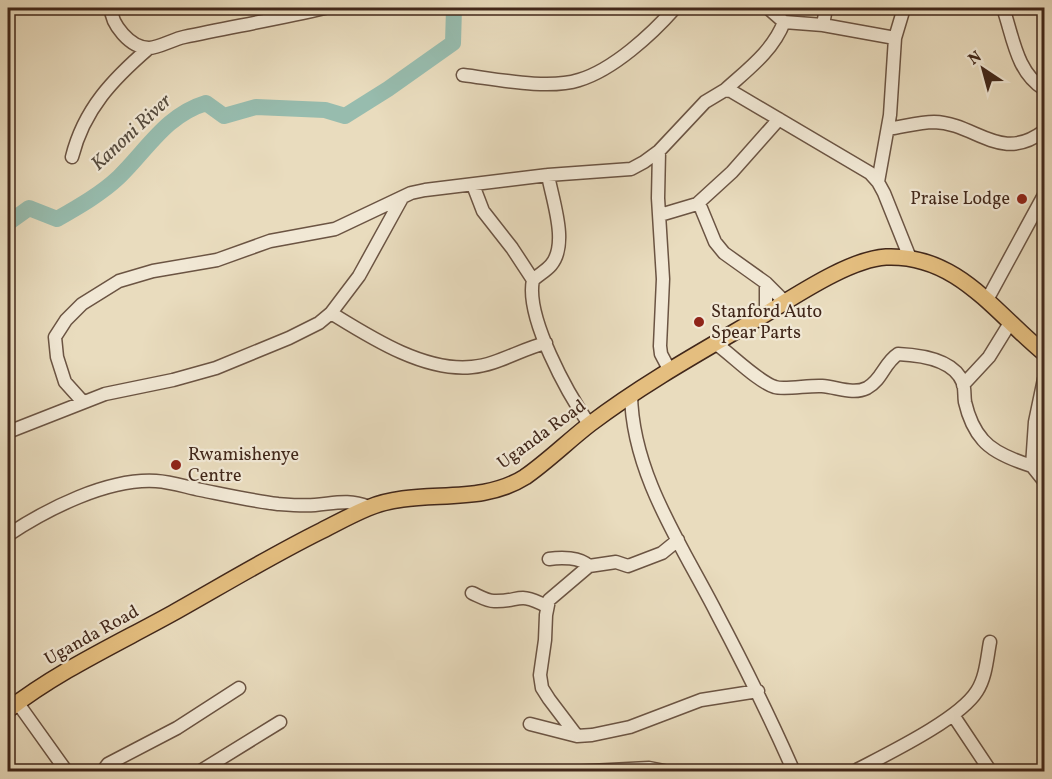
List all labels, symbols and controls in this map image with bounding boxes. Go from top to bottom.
north arrow [953,39,1013,99]
text: N [964,46,987,71]
water label: Kanoni River [85,88,179,178]
place label: Praise Lodge [910,187,1010,212]
marker: Praise Lodge [1015,192,1029,206]
place label: Stanford Auto Spear Parts [711,300,822,346]
marker: Stanford Auto Spear Parts [692,315,706,329]
street label: Uganda Road [492,394,592,476]
place label: Rwamishenye Centre [188,443,299,489]
marker: Rwamishenye Centre [169,458,183,472]
street label: Uganda Road [40,600,144,672]

